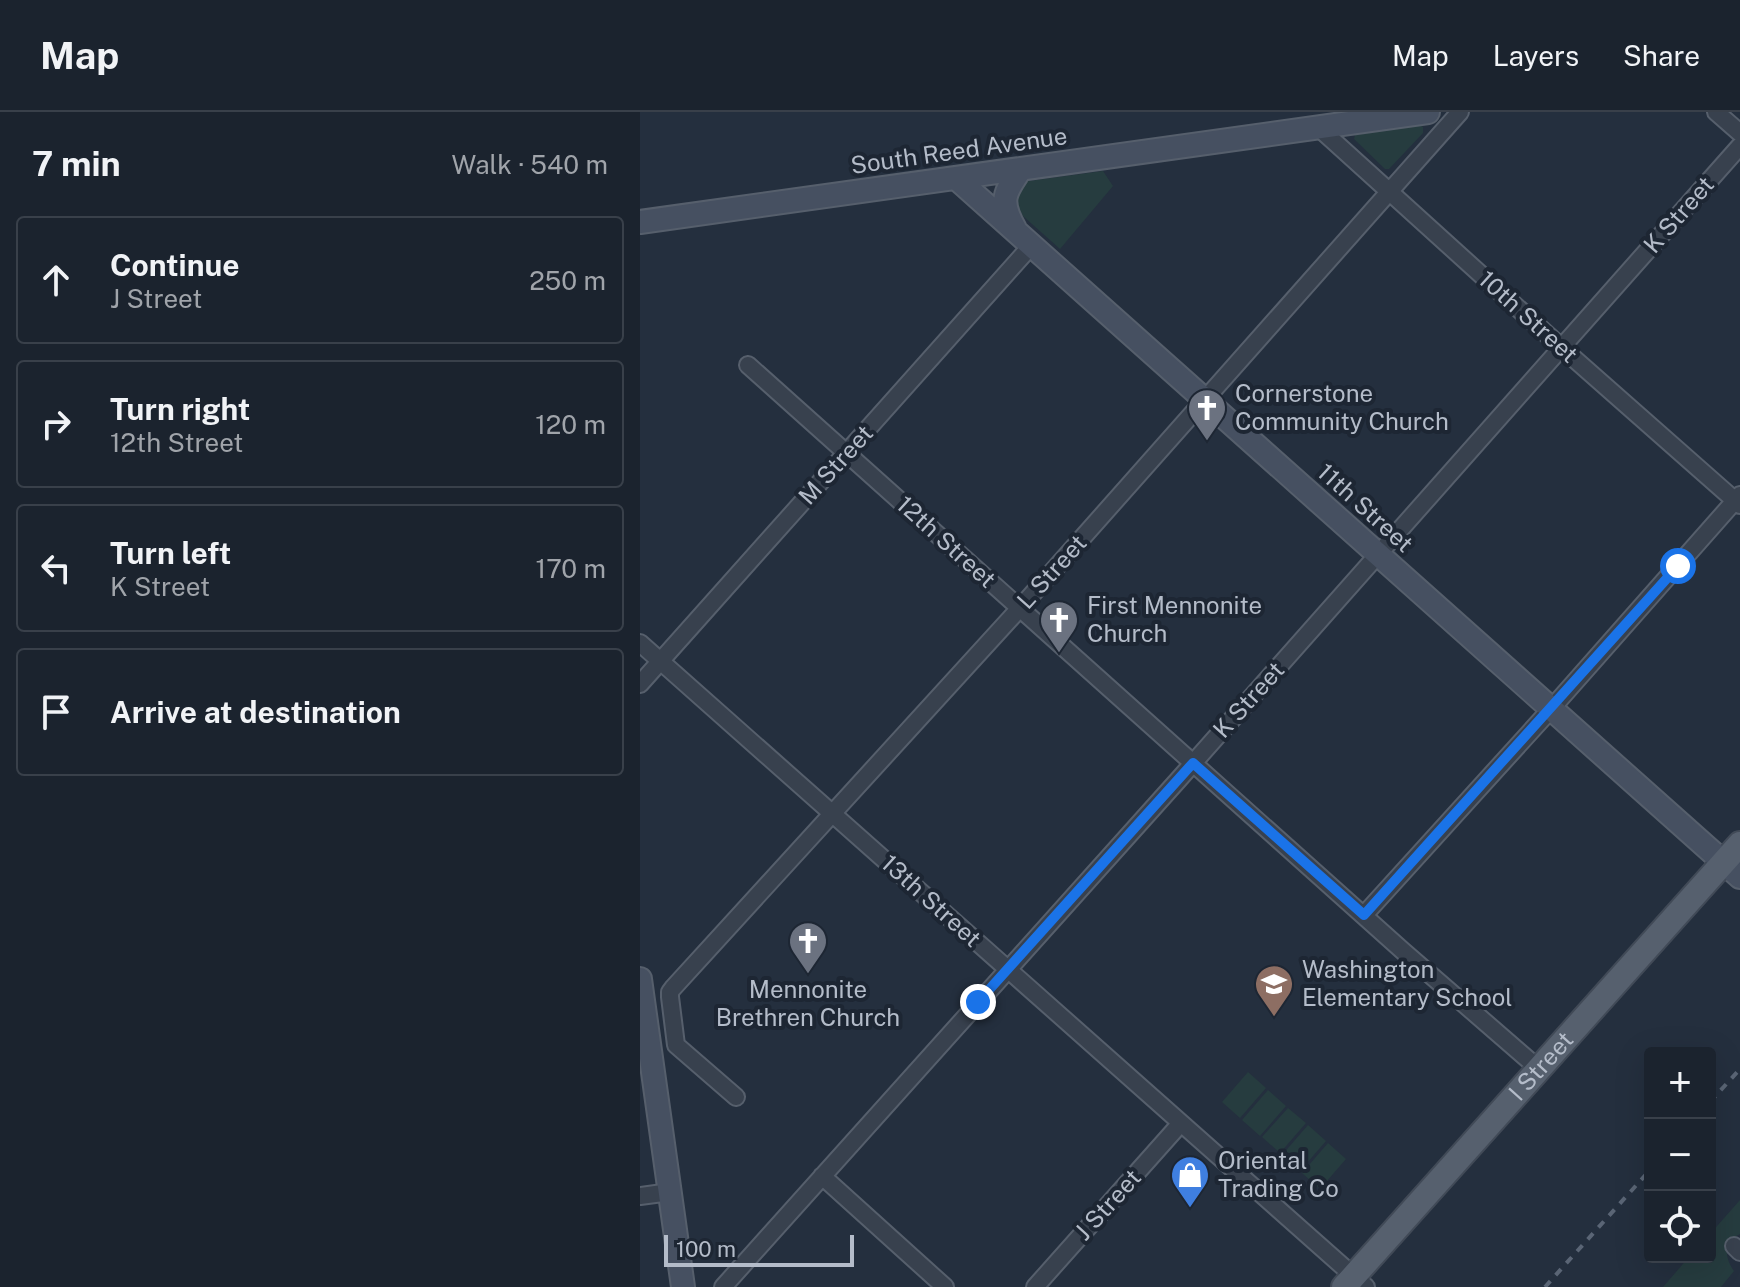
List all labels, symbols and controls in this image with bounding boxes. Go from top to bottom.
text: Map [40,33,119,78]
text: Map [1392,39,1449,72]
text: Layers [1493,39,1579,72]
text: Share [1623,39,1700,72]
street label: South Reed Avenue [849,121,1069,179]
text: 7 min [32,144,121,184]
text: Walk · 540 m [451,149,608,180]
street label: K Street [1637,170,1719,258]
text: Continue [110,247,240,283]
icon: ahead [34,258,78,302]
text: 250 m [529,265,606,296]
street label: 10th Street [1473,265,1584,368]
text: J Street [110,283,202,314]
place label: Cornerstone Community Church [1235,379,1449,435]
church icon: Cornerstone Community Church [1186,387,1228,442]
text: Turn right [110,391,250,427]
icon: right [34,402,78,446]
text: 120 m [535,409,606,440]
street label: M Street [792,419,878,510]
text: 12th Street [110,427,243,458]
street label: 11th Street [1312,457,1419,557]
street label: 12th Street [892,490,1002,593]
street label: L Street [1011,529,1092,614]
text: Turn left [110,535,231,571]
icon: left [34,546,78,590]
route start [1660,548,1696,584]
text: 170 m [536,553,606,584]
text: K Street [110,571,210,602]
place label: First Mennonite Church [1087,591,1262,647]
church icon: First Mennonite Church [1038,599,1080,654]
street label: K Street [1207,656,1290,743]
icon: arrive [34,690,78,734]
text: Arrive at destination [110,694,401,730]
street label: 13th Street [876,848,987,952]
church icon: Mennonite Brethren Church [787,920,829,975]
place label: Washington Elementary School [1302,955,1513,1011]
school or university icon: Washington Elementary School [1253,963,1295,1018]
place label: Mennonite Brethren Church [716,975,900,1031]
route end [960,984,996,1020]
street label: I Street [1502,1025,1579,1106]
map controls [1644,1047,1716,1263]
button: + [1644,1047,1716,1119]
button: − [1644,1119,1716,1191]
place label: Oriental Trading Co [1218,1146,1339,1202]
shop icon: Oriental Trading Co [1169,1154,1211,1209]
street label: J Street [1068,1163,1146,1245]
button: locate [1644,1191,1716,1263]
scale bar [664,1231,854,1267]
text: 100 m [676,1236,736,1262]

